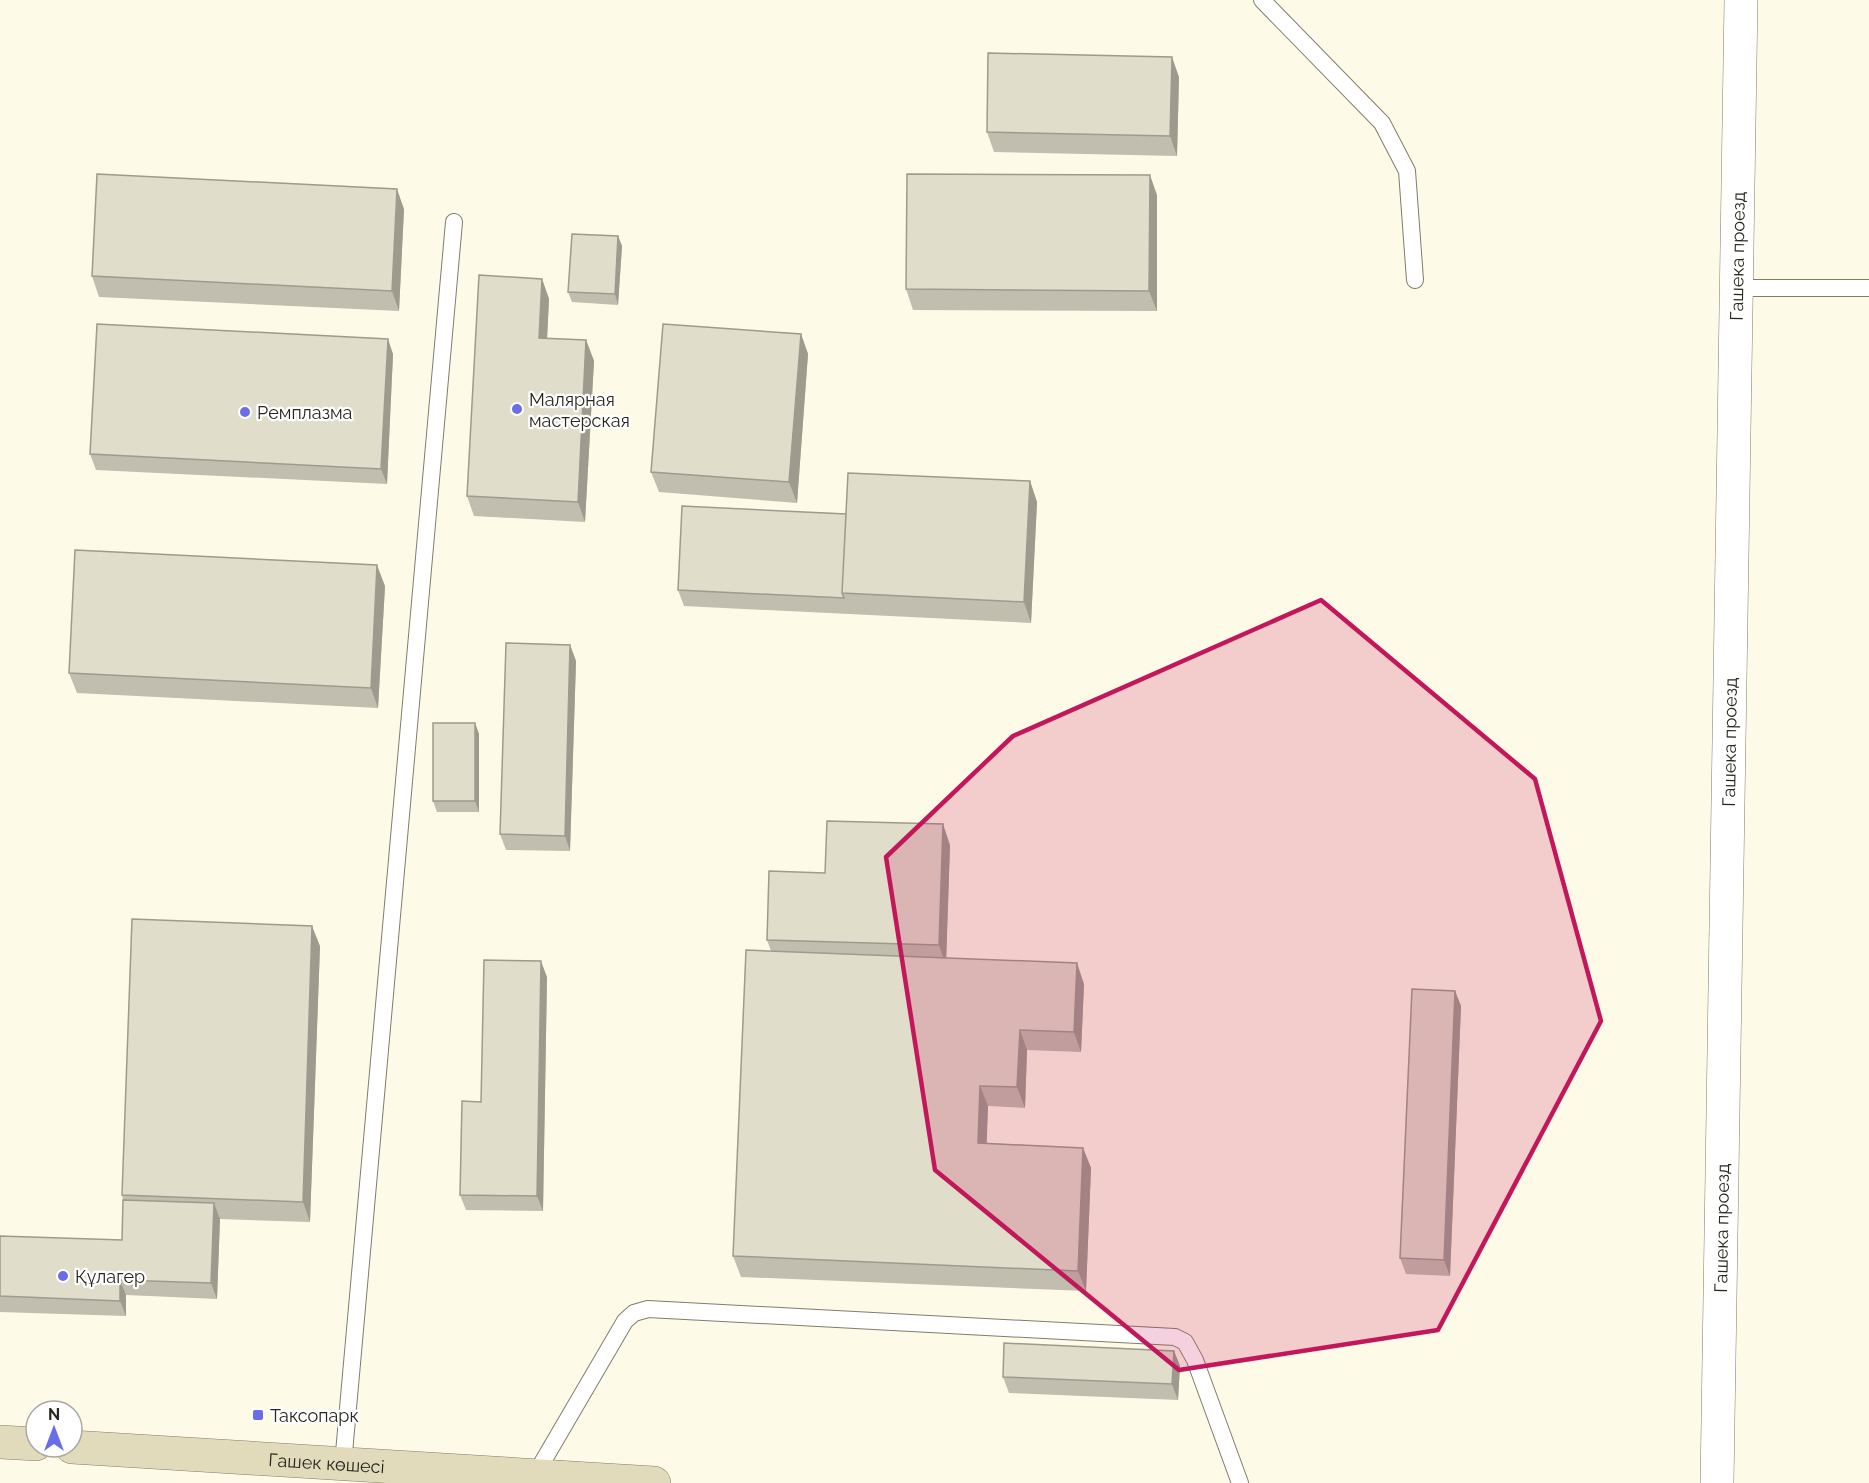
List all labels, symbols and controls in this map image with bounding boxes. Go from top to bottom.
street label: Гашека проезд [1725,191,1748,321]
place label: Малярная мастерская [529,389,630,431]
place label: Ремплазма [257,402,352,423]
marker: Малярная мастерская [510,402,524,416]
marker: Ремплазма [238,405,252,419]
street label: Гашека проезд [1717,677,1741,807]
street label: Гашека проезд [1710,1163,1733,1293]
place label: Құлагер [75,1266,145,1287]
marker: Құлагер [56,1269,70,1283]
north arrow [24,1399,84,1459]
text: N [48,1405,60,1424]
place label: Таксопарк [270,1405,359,1426]
marker: Таксопарк [251,1408,265,1422]
street label: Гашек көшесі [268,1449,385,1477]

